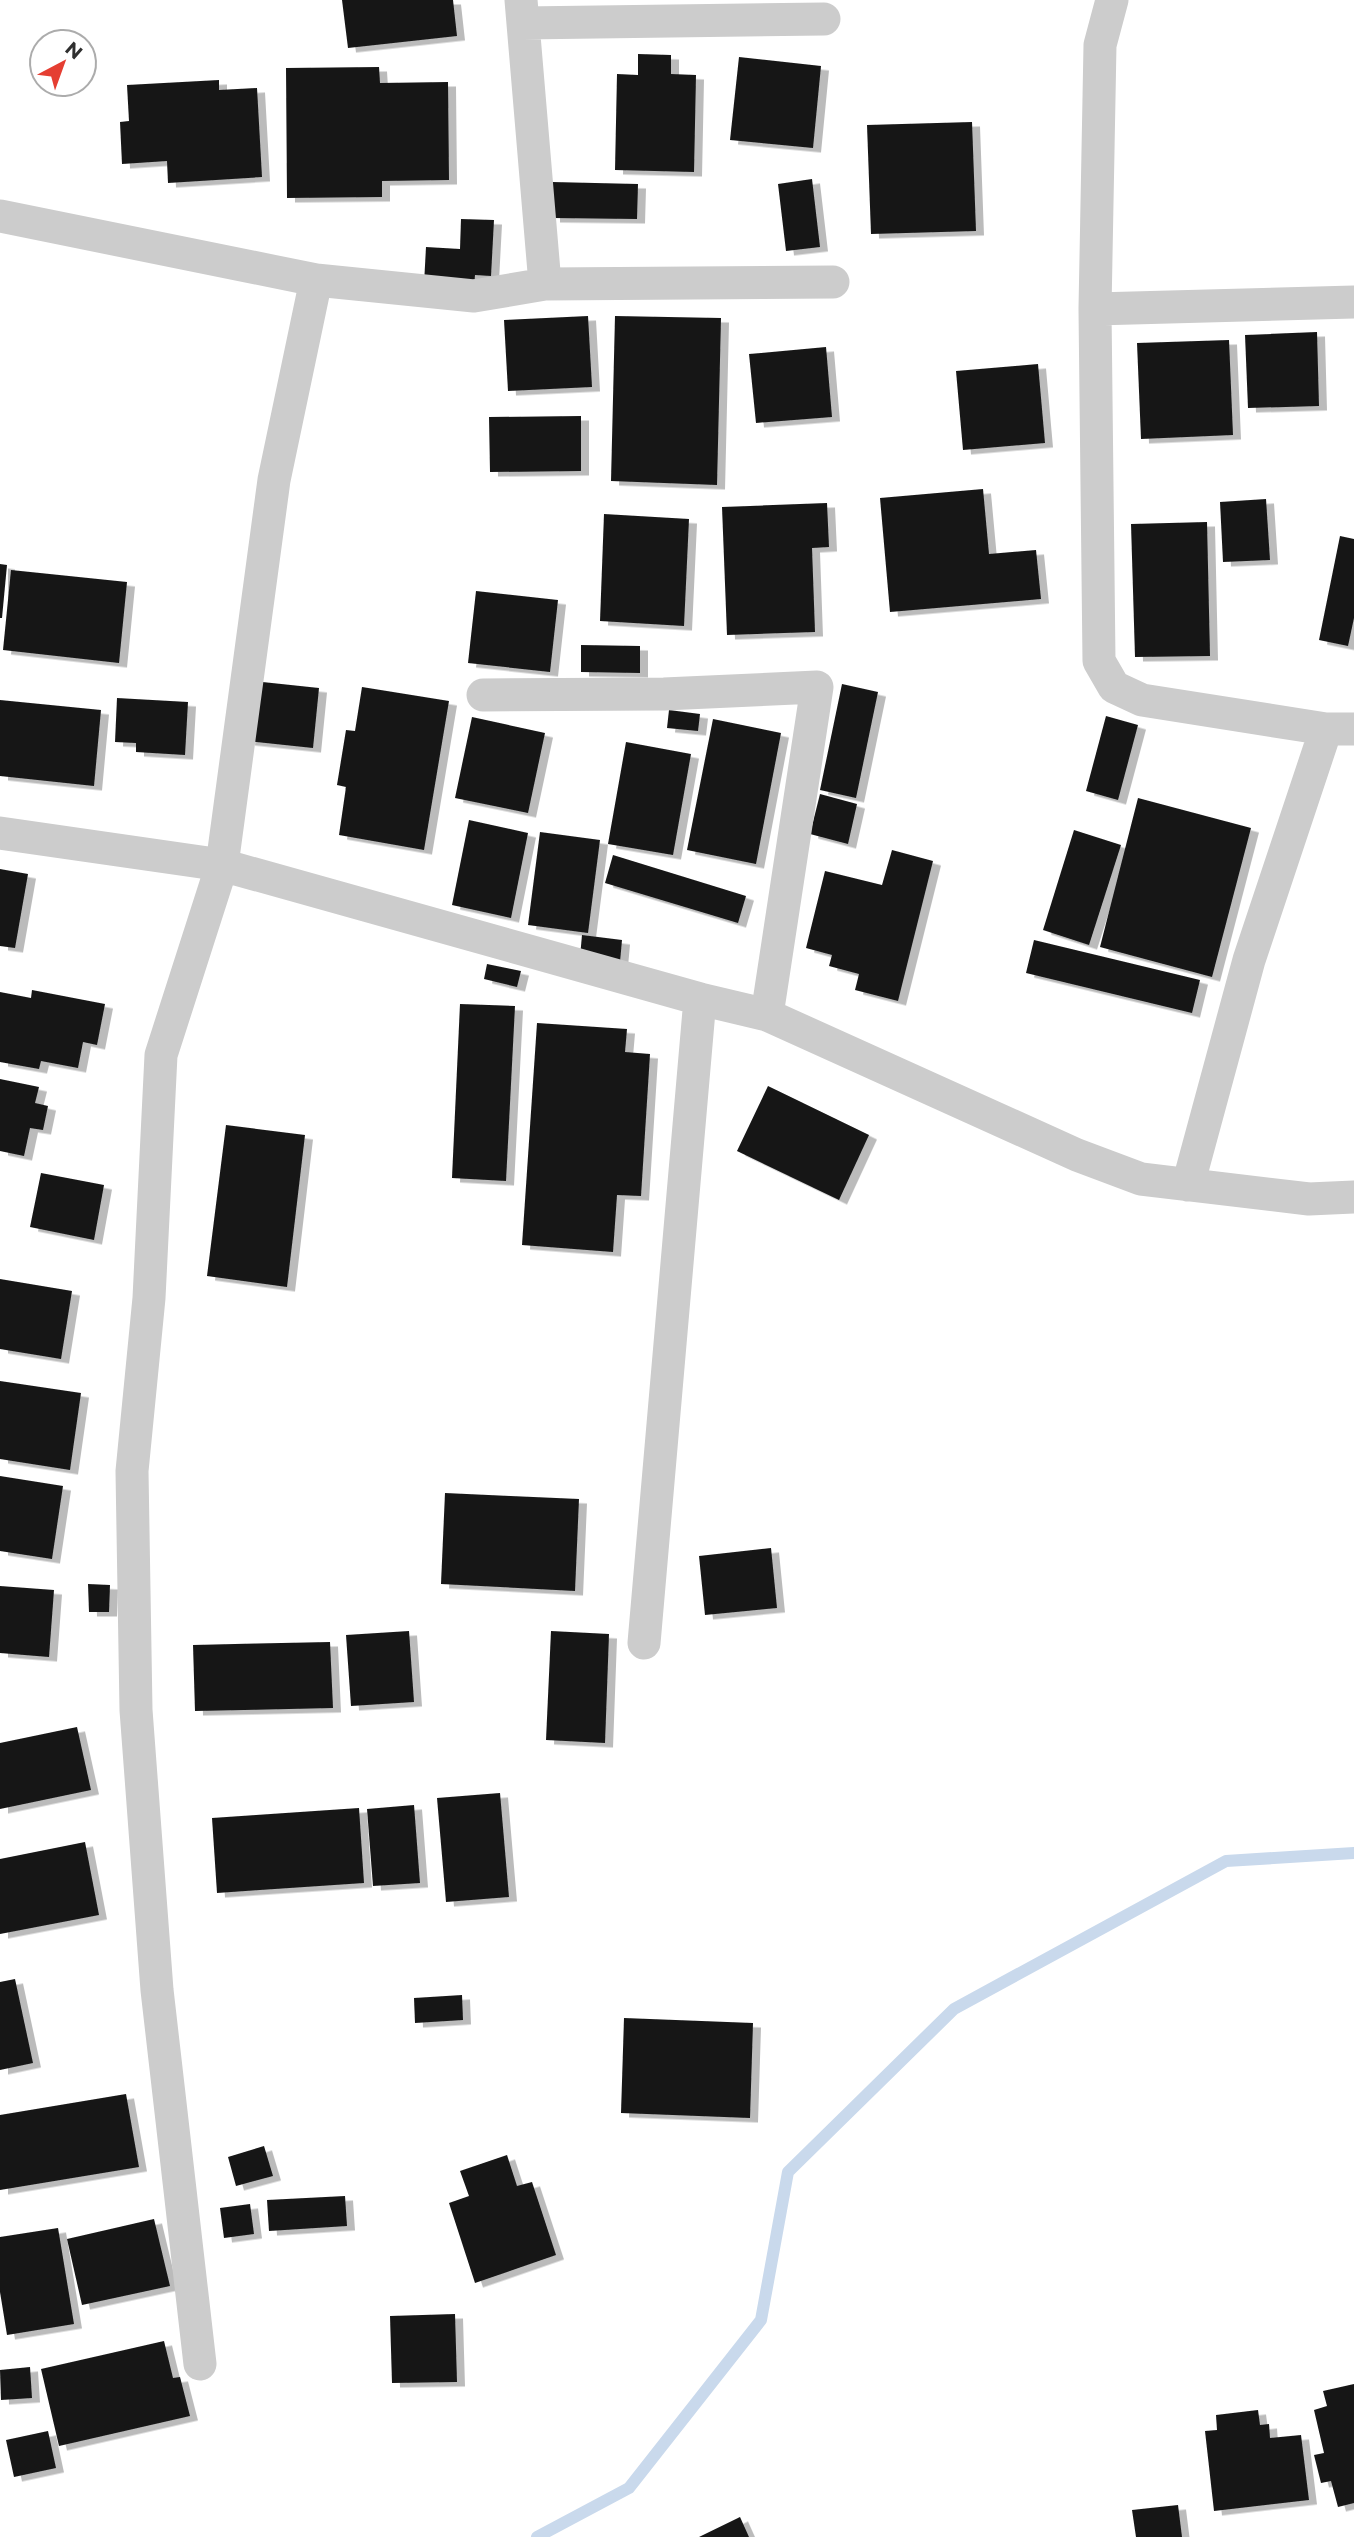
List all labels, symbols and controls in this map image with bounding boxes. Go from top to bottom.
north arrow [28,28,98,98]
text: N [60,37,87,64]

